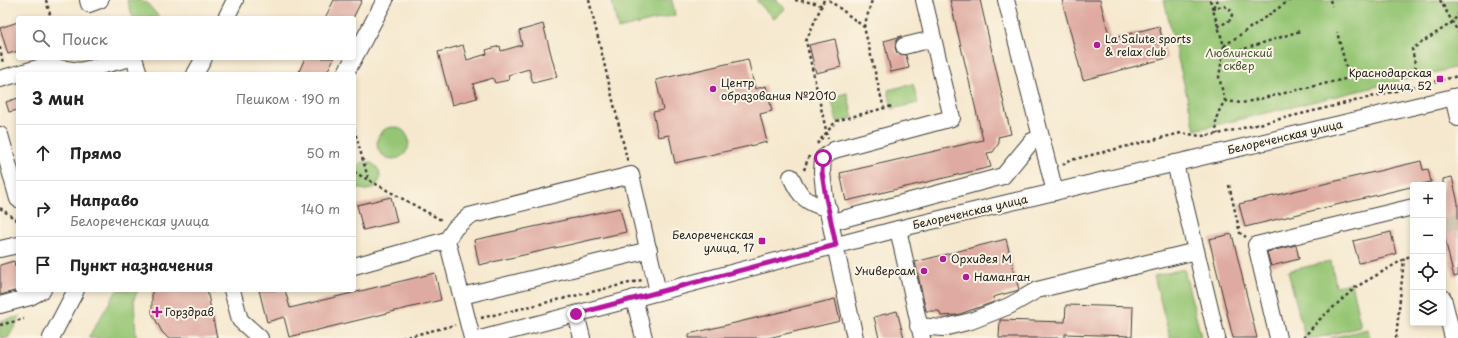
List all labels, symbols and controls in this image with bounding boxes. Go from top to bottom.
search box [16,16,356,60]
icon: search [30,27,52,49]
text: Поиск [62,27,108,50]
place label: La Salute sports & relax club [1105,30,1191,60]
marker: La Salute sports & relax club [1092,40,1102,50]
park label: Люблинский сквер [1205,44,1273,74]
place label: Краснодарская улица, 52 [1349,64,1432,94]
place label: Центр образования №2010 [721,74,836,104]
marker: Краснодарская улица, 52 [1435,74,1445,84]
marker: Центр образования №2010 [708,84,718,94]
text: 3 мин [32,85,84,111]
text: Пешком · 190 m [236,89,340,108]
street label: Белореченская улица [1226,115,1344,158]
text: Прямо [70,141,121,164]
icon: ahead [32,142,54,164]
text: 50 m [306,143,340,162]
route start [814,149,832,167]
map controls [1410,182,1446,326]
button: + [1410,182,1446,218]
text: Направо [70,188,139,211]
street label: Белореченская улица [911,190,1029,233]
icon: right [32,198,54,220]
text: 140 m [301,199,340,218]
text: Белореченская улица [70,211,209,230]
button: − [1410,218,1446,254]
place label: Белореченская улица, 17 [672,226,754,256]
marker: Белореченская улица, 17 [757,236,767,246]
place label: Орхидея М [951,250,1012,267]
text: Пункт назначения [70,253,213,276]
icon: arrive [32,254,54,276]
marker: Орхидея М [938,254,948,264]
button: locate [1410,254,1446,290]
place label: Универсам [855,262,916,279]
marker: Универсам [919,266,929,276]
place label: Наманган [974,268,1031,285]
marker: Наманган [961,272,971,282]
button: layers [1410,290,1446,326]
place label: Горздрав [165,303,214,320]
route end [567,305,585,323]
marker: Горздрав [152,307,162,317]

